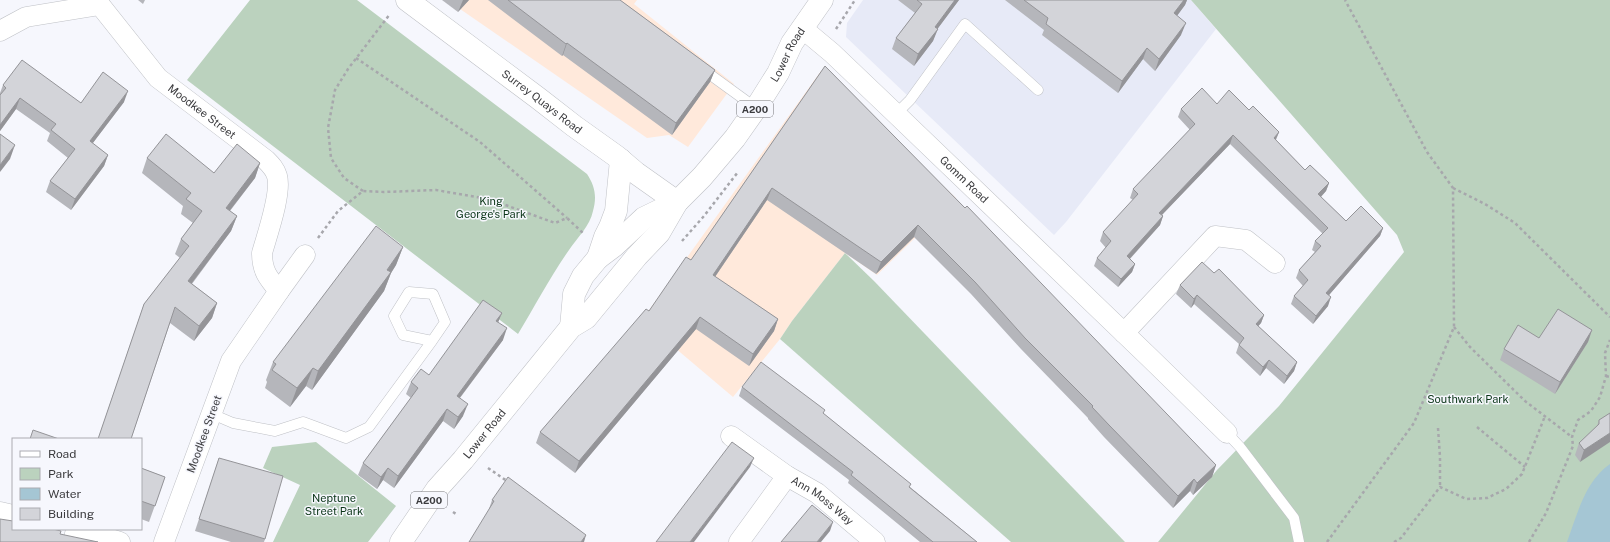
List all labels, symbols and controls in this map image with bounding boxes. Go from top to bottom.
street label: Lower Road [768,25,807,84]
street label: Surrey Quays Road [500,67,585,136]
street label: Moodkee Street [166,82,238,141]
road number: A200 [737,101,773,117]
street label: Gomm Road [938,154,991,205]
park label: King George's Park [456,195,526,220]
street label: Moodkee Street [184,393,224,475]
park label: Southwark Park [1427,393,1509,405]
street label: Lower Road [461,407,508,461]
legend [12,438,142,530]
text: Road [48,447,76,461]
text: Park [48,467,74,481]
street label: Ann Moss Way [789,474,856,527]
text: Water [48,487,82,501]
park label: Neptune Street Park [305,492,363,517]
road number: A200 [411,492,447,508]
text: Building [48,507,94,521]

